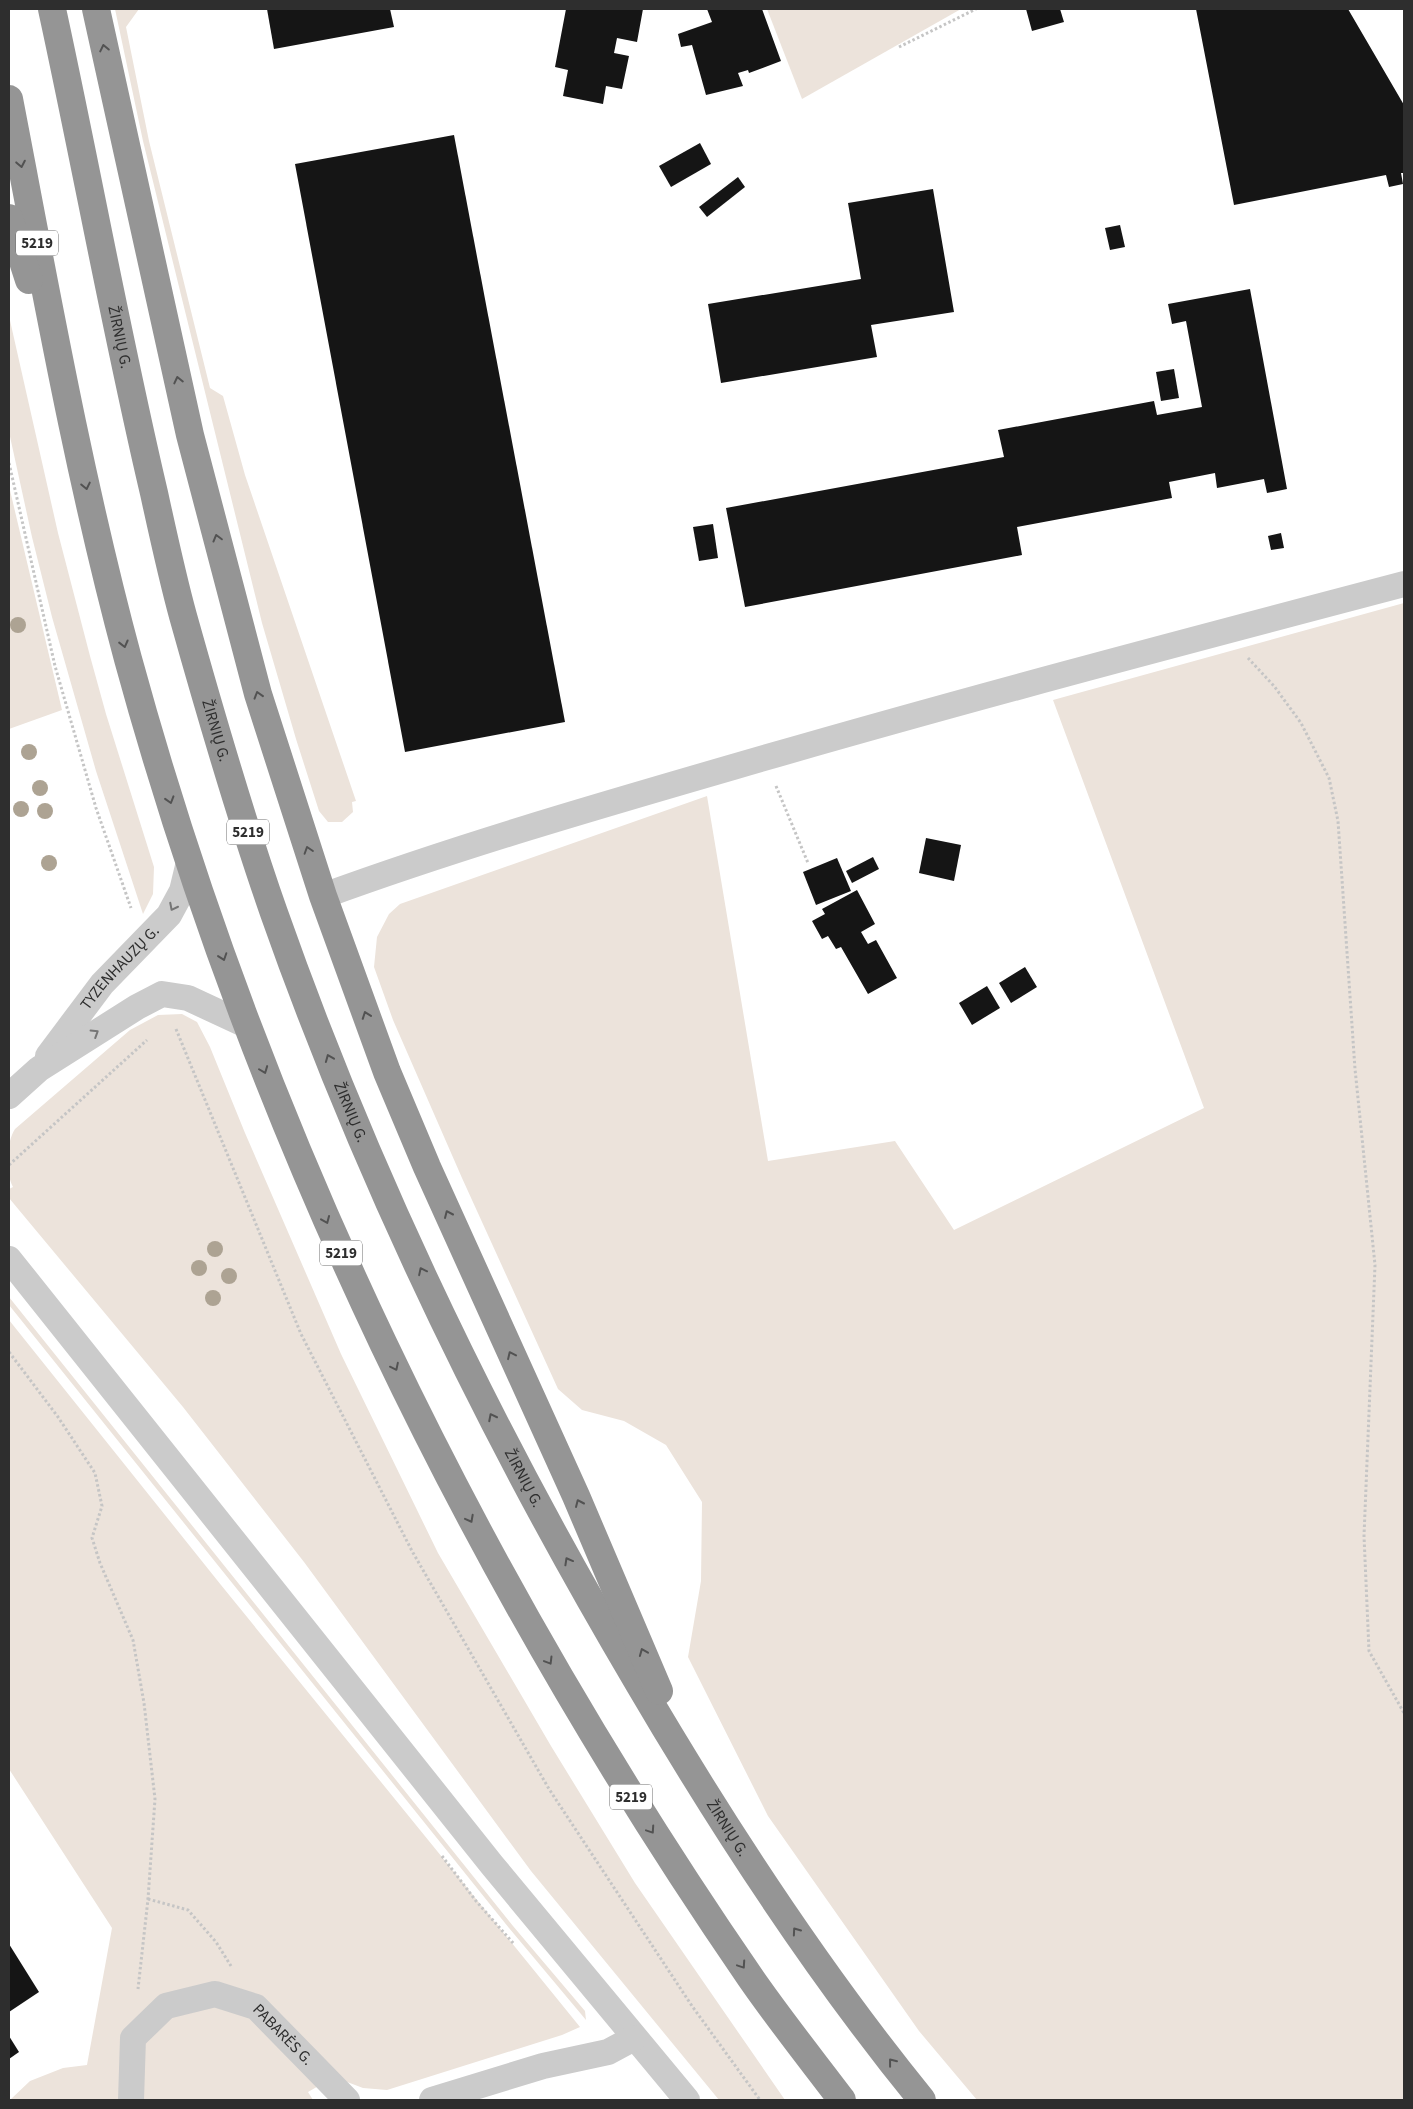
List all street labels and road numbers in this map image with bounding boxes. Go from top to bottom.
road number: 5219 [16,230,58,256]
street label: ŽIRNIŲ G. [102,304,137,371]
street label: ŽIRNIŲ G. [196,697,235,764]
road number: 5219 [227,820,269,844]
street label: TYZENHAUZŲ G. [75,920,164,1015]
street label: ŽIRNIŲ G. [328,1078,373,1146]
road number: 5219 [320,1240,362,1266]
street label: ŽIRNIŲ G. [499,1445,548,1511]
road number: 5219 [610,1784,652,1810]
street label: ŽIRNIŲ G. [701,1795,754,1861]
street label: PABARĖS G. [248,1999,318,2070]

